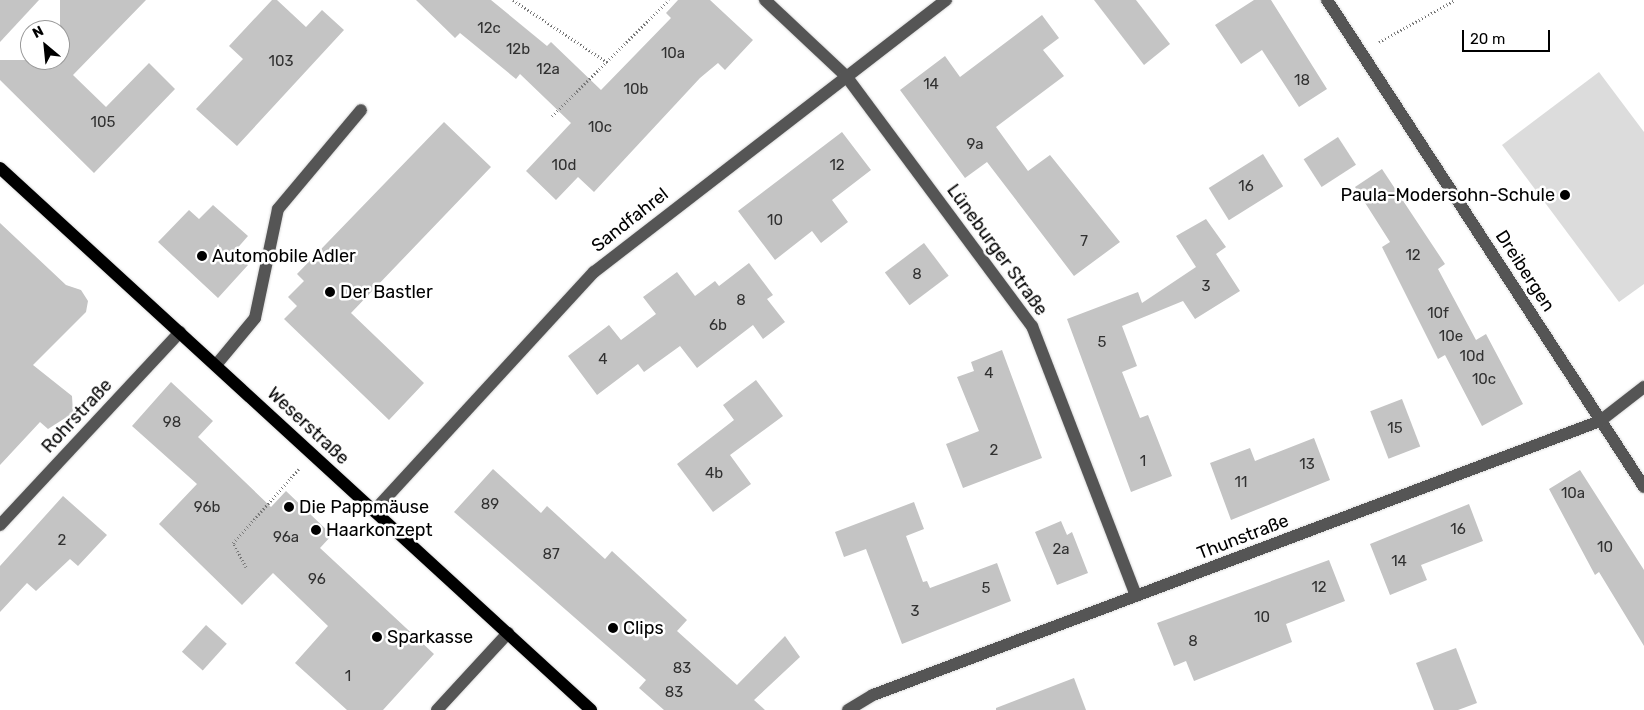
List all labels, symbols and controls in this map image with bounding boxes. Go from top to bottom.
north arrow [20,20,70,70]
house number: 12c [477,20,501,38]
scale bar [1464,20,1552,52]
text: N [30,22,47,42]
text: 20 m [1470,30,1505,48]
house number: 12b [506,41,530,59]
house number: 10a [661,45,685,63]
house number: 103 [269,53,293,71]
house number: 12a [536,61,560,79]
house number: 18 [1294,72,1310,90]
house number: 14 [923,76,939,94]
house number: 10b [624,81,648,99]
house number: 105 [91,114,115,132]
house number: 10c [588,119,612,137]
house number: 9a [966,136,984,154]
house number: 10d [552,157,576,175]
house number: 12 [829,157,845,175]
house number: 16 [1238,178,1254,196]
street label: Lüneburger Straße [942,180,1052,320]
street label: Sandfahrel [587,183,673,257]
place label: Paula-Modersohn-Schule [1341,184,1555,206]
marker: Paula-Modersohn-Schule [1559,189,1571,201]
house number: 10 [767,212,783,230]
street label: Dreibergen [1491,226,1559,316]
house number: 7 [1080,233,1088,251]
place label: Automobile Adler [212,245,356,267]
house number: 12 [1405,247,1421,265]
marker: Automobile Adler [196,250,208,262]
house number: 8 [912,266,922,284]
house number: 3 [1201,278,1211,296]
place label: Der Bastler [340,281,433,303]
marker: Der Bastler [324,286,336,298]
house number: 8 [736,292,746,310]
house number: 10f [1427,305,1449,323]
house number: 6b [709,317,727,335]
house number: 10e [1439,328,1463,346]
house number: 5 [1098,334,1106,352]
house number: 10d [1460,348,1484,366]
house number: 4 [598,351,608,369]
house number: 4 [984,365,994,383]
house number: 10c [1472,371,1496,389]
street label: Rohrstraße [37,375,117,457]
street label: Weserstraße [263,383,353,469]
house number: 98 [163,414,181,432]
house number: 15 [1387,420,1403,438]
house number: 2 [990,442,998,460]
house number: 1 [1140,453,1146,471]
house number: 13 [1299,456,1315,474]
house number: 4b [705,465,723,483]
house number: 11 [1235,474,1247,492]
house number: 10a [1561,485,1585,503]
place label: Die Pappmäuse [299,496,429,518]
house number: 89 [481,496,499,514]
house number: 96b [194,499,220,517]
marker: Die Pappmäuse [283,501,295,513]
street label: Thunstraße [1194,510,1292,564]
place label: Haarkonzept [326,519,432,541]
house number: 16 [1450,521,1466,539]
marker: Haarkonzept [310,524,322,536]
house number: 96a [273,529,299,547]
house number: 2 [58,532,66,550]
house number: 10 [1597,539,1613,557]
house number: 2a [1052,541,1070,559]
house number: 87 [542,546,560,564]
house number: 14 [1391,553,1407,571]
house number: 96 [308,571,326,589]
house number: 12 [1311,579,1327,597]
house number: 5 [982,580,990,598]
house number: 3 [910,603,920,621]
house number: 10 [1254,609,1270,627]
place label: Clips [623,617,664,639]
marker: Clips [607,622,619,634]
place label: Sparkasse [387,626,473,648]
marker: Sparkasse [371,631,383,643]
house number: 8 [1188,633,1198,651]
house number: 83 [673,660,691,678]
house number: 1 [345,668,351,686]
house number: 83 [665,684,683,702]

